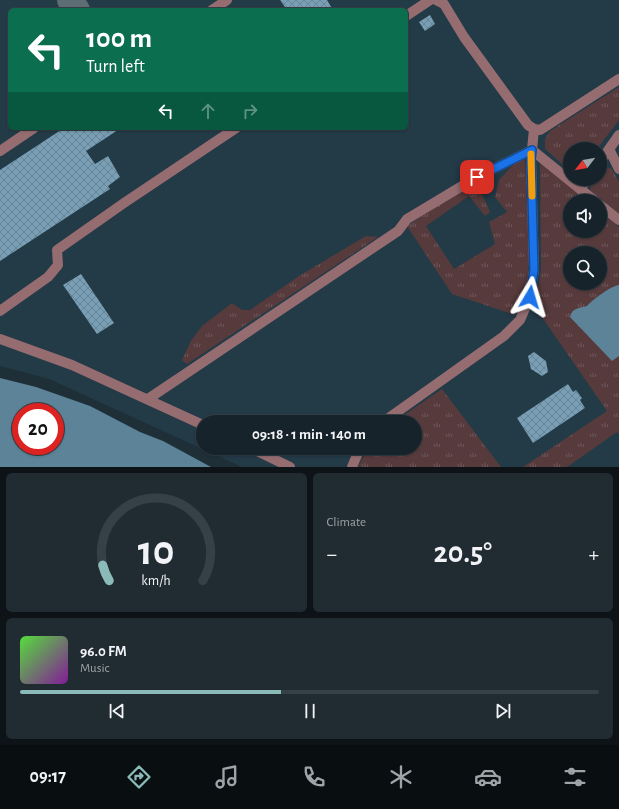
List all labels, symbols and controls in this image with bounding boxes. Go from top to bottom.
icon: left [20,24,72,76]
text: 100 m [86,25,152,53]
text: Turn left [86,58,145,76]
icon: left [155,100,177,122]
icon: ahead [197,100,219,122]
icon: right [239,100,261,122]
north arrow [563,142,607,186]
map controls [563,142,607,290]
pin [460,160,494,194]
icon: arrive [466,166,488,188]
button: sound [563,194,607,238]
button: search [563,246,607,290]
position arrow [509,276,551,318]
speed limit sign: 20 [12,403,64,455]
text: 09:18 · 1 min · 140 m [252,427,366,442]
text: Climate [327,516,366,529]
text: 10 [138,530,175,571]
text: 20.5° [434,538,492,568]
text: − [327,543,337,565]
text: + [588,543,599,565]
text: km/h [142,573,171,587]
text: 96.0 FM [80,644,127,659]
text: Music [80,662,110,675]
icon: previous [106,700,128,722]
icon: pause [299,700,321,722]
icon: next [492,700,514,722]
icon: directions [125,763,153,791]
icon: music [213,763,241,791]
icon: phone [300,763,328,791]
icon: climate [387,763,415,791]
icon: car [474,763,502,791]
icon: filters [561,763,589,791]
text: 09:17 [30,768,66,786]

